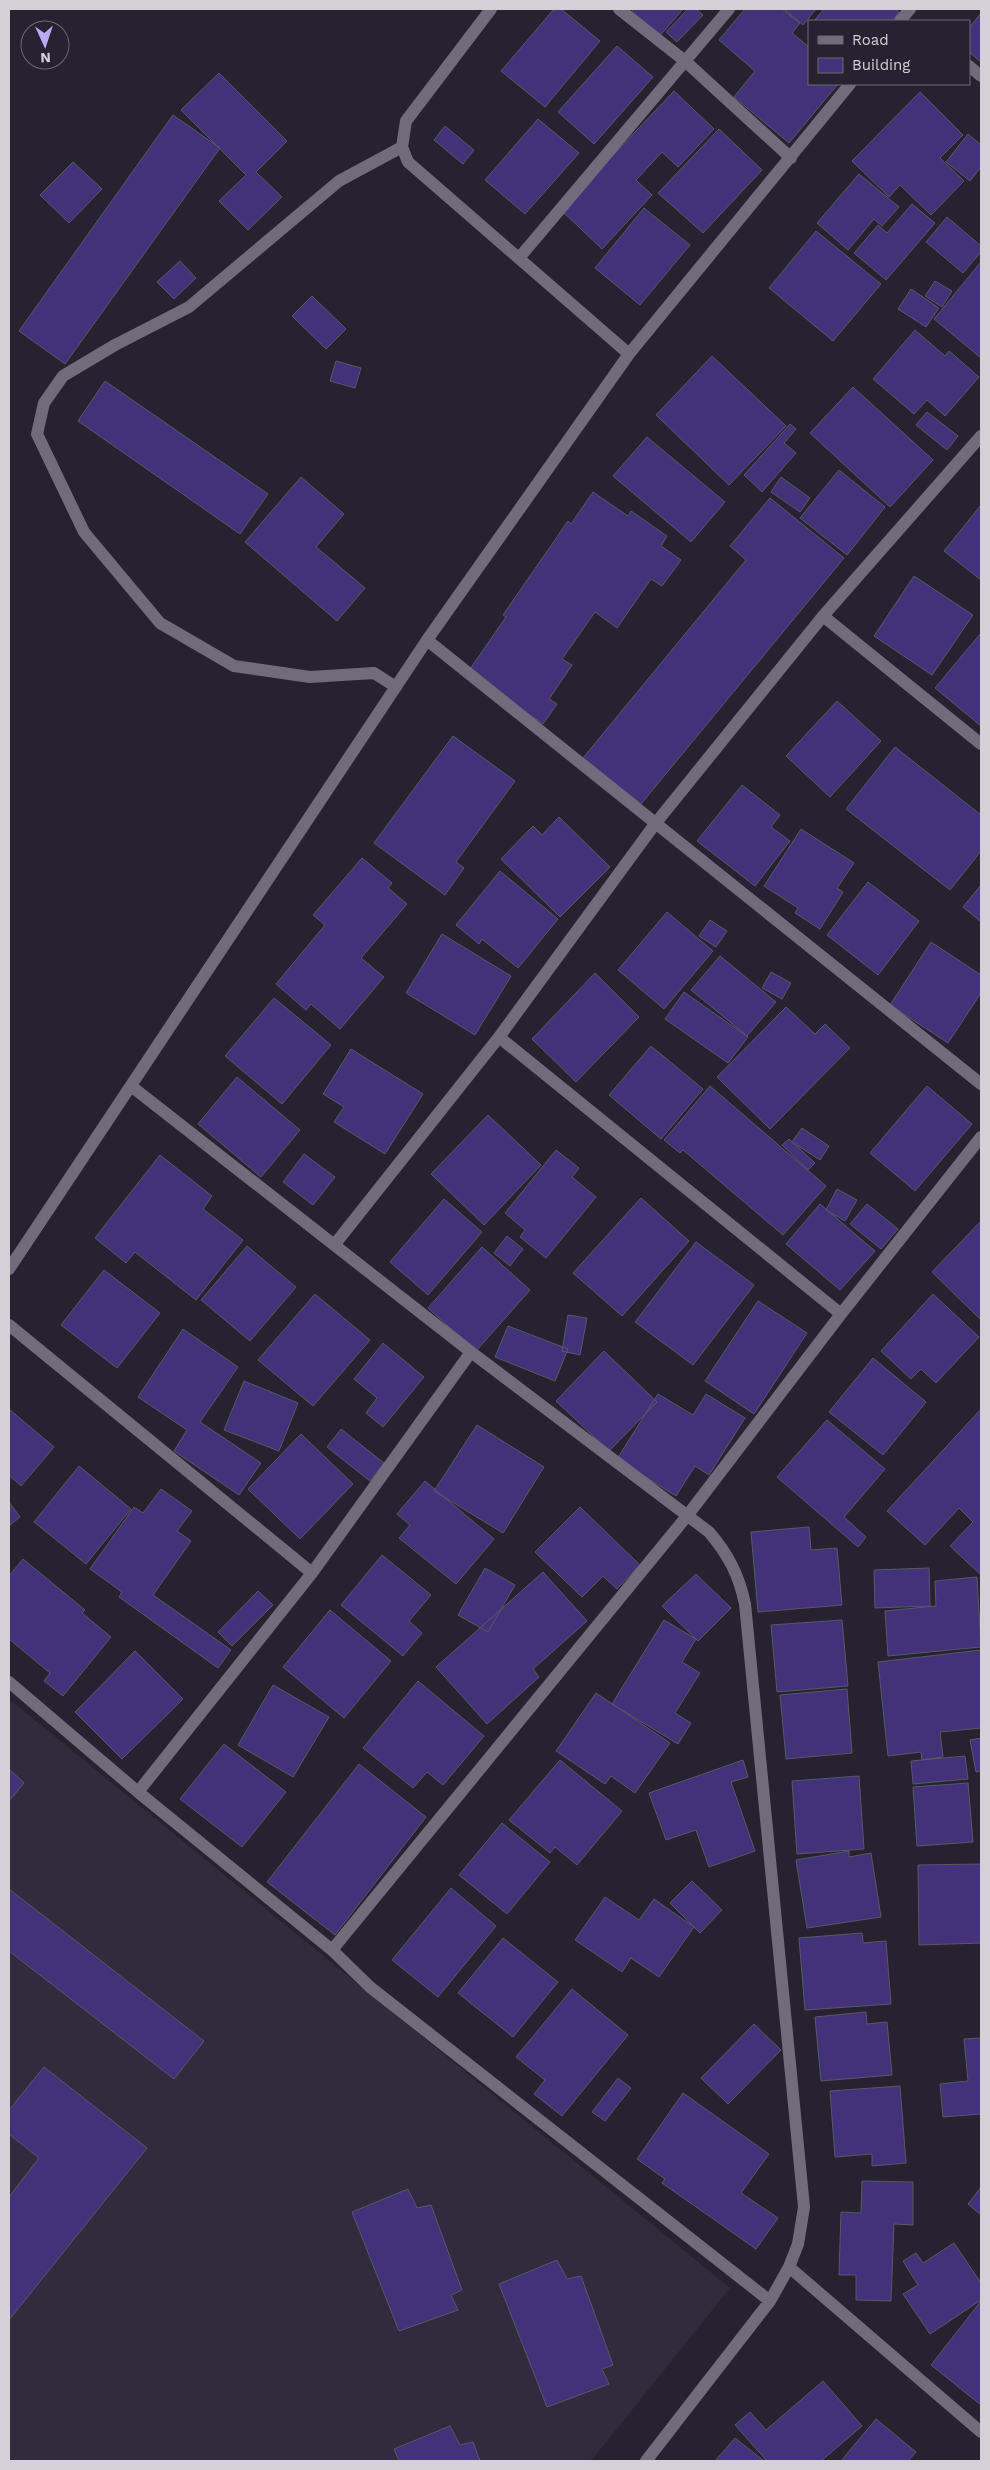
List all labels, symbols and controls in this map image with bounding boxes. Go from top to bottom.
north arrow [20,20,70,70]
legend [808,20,970,85]
text: Road [852,31,889,49]
text: N [40,50,51,66]
text: Building [852,56,910,74]

